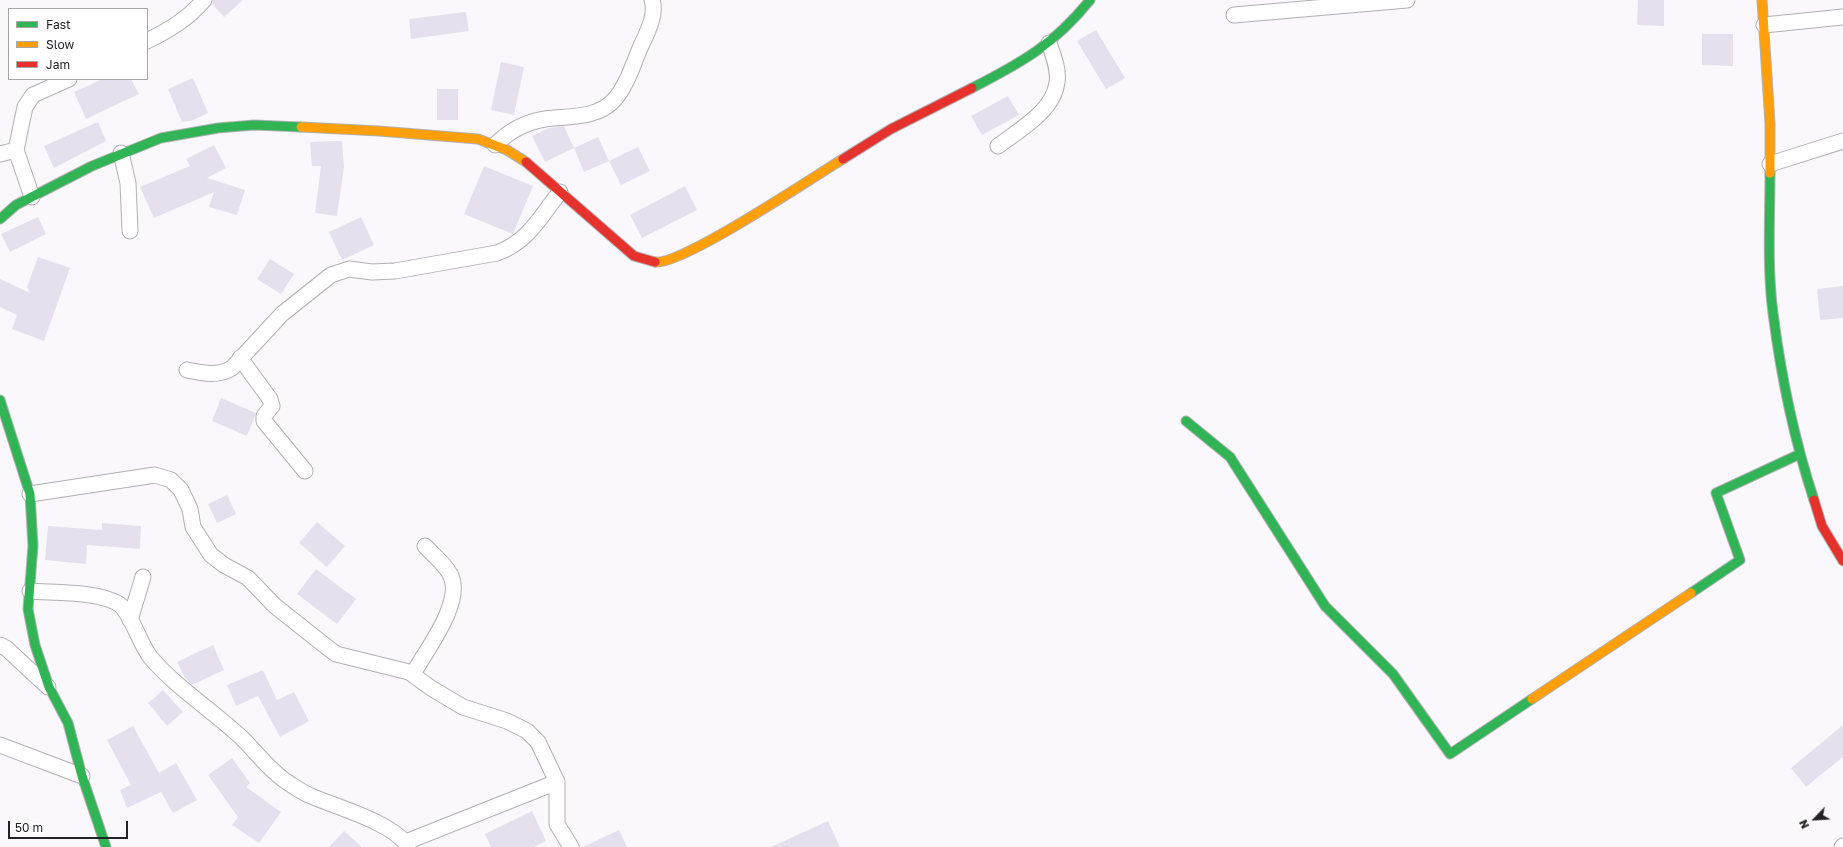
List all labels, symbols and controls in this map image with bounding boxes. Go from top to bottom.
legend [8,8,148,80]
text: Fast [46,17,71,32]
text: Slow [46,37,74,52]
text: Jam [46,57,70,72]
north arrow [1795,799,1835,839]
scale bar [10,813,130,839]
text: N [1796,818,1811,831]
text: 50 m [15,820,43,835]

